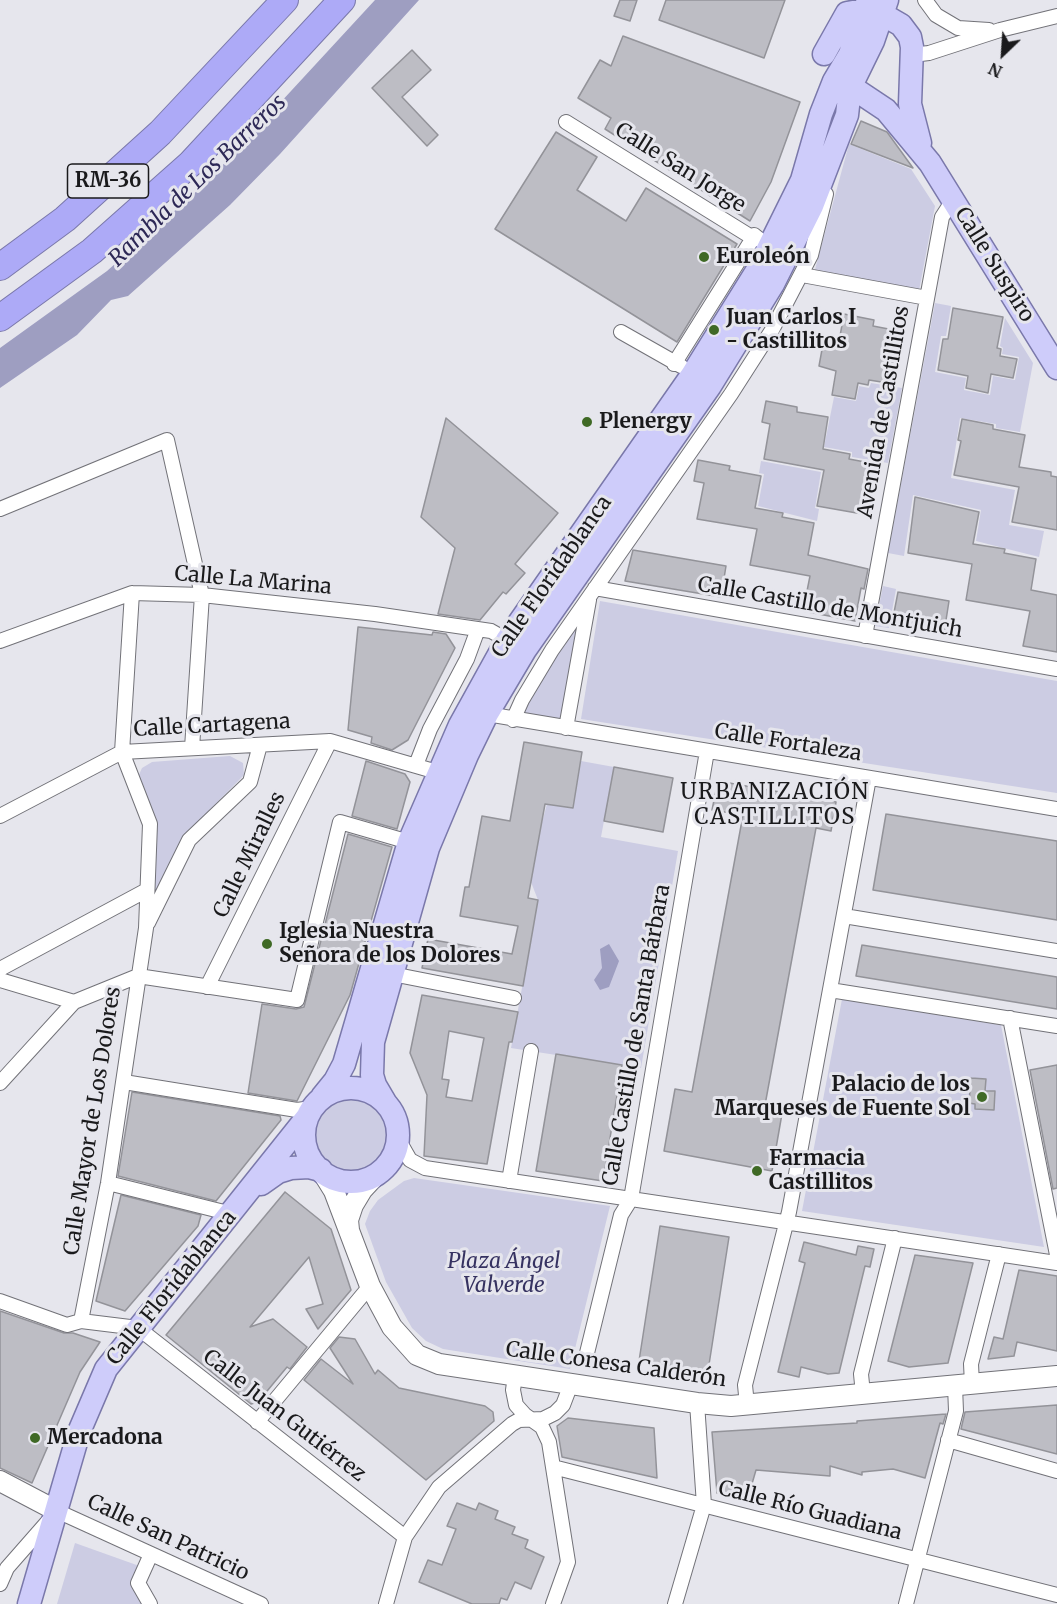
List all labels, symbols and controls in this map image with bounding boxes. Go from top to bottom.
north arrow [973,24,1033,84]
text: N [985,59,1005,82]
water label: Rambla de Los Barreros [104,90,292,272]
street label: Calle San Jorge [610,118,750,218]
road number: RM-36 [68,164,148,198]
street label: Calle Suspiro [949,203,1039,327]
place label: Euroleón [716,244,810,270]
marker: Euroleón [697,250,711,264]
street label: Avenida de Castillitos [853,304,915,520]
place label: Juan Carlos I - Castillitos [726,305,856,355]
marker: Juan Carlos I - Castillitos [707,323,721,337]
place label: Plenergy [599,409,692,435]
marker: Plenergy [580,415,594,429]
street label: Calle Floridablanca [487,491,617,663]
street label: Calle La Marina [173,562,333,600]
street label: Calle Castillo de Montjuich [696,572,964,644]
street label: Calle Cartagena [133,709,291,743]
street label: Calle Fortaleza [713,719,863,767]
district label: URBANIZACIÓN CASTILLITOS [680,780,870,831]
street label: Calle Miralles [209,788,291,922]
street label: Calle Castillo de Santa Bárbara [598,882,676,1188]
place label: Iglesia Nuestra Señora de los Dolores [279,919,501,969]
marker: Iglesia Nuestra Señora de los Dolores [260,937,274,951]
street label: Calle Mayor de Los Dolores [59,985,127,1257]
place label: Palacio de los Marqueses de Fuente Sol [714,1072,970,1122]
marker: Palacio de los Marqueses de Fuente Sol [975,1090,989,1104]
place label: Farmacia Castillitos [769,1146,873,1196]
marker: Farmacia Castillitos [750,1164,764,1178]
street label: Calle Floridablanca [102,1206,242,1370]
park label: Plaza Ángel Valverde [448,1249,560,1299]
street label: Calle Conesa Calderón [504,1337,728,1393]
street label: Calle Juan Gutiérrez [198,1345,370,1487]
place label: Mercadona [47,1425,163,1451]
marker: Mercadona [28,1431,42,1445]
street label: Calle Río Guadiana [716,1476,904,1546]
street label: Calle San Patricio [83,1490,253,1586]

